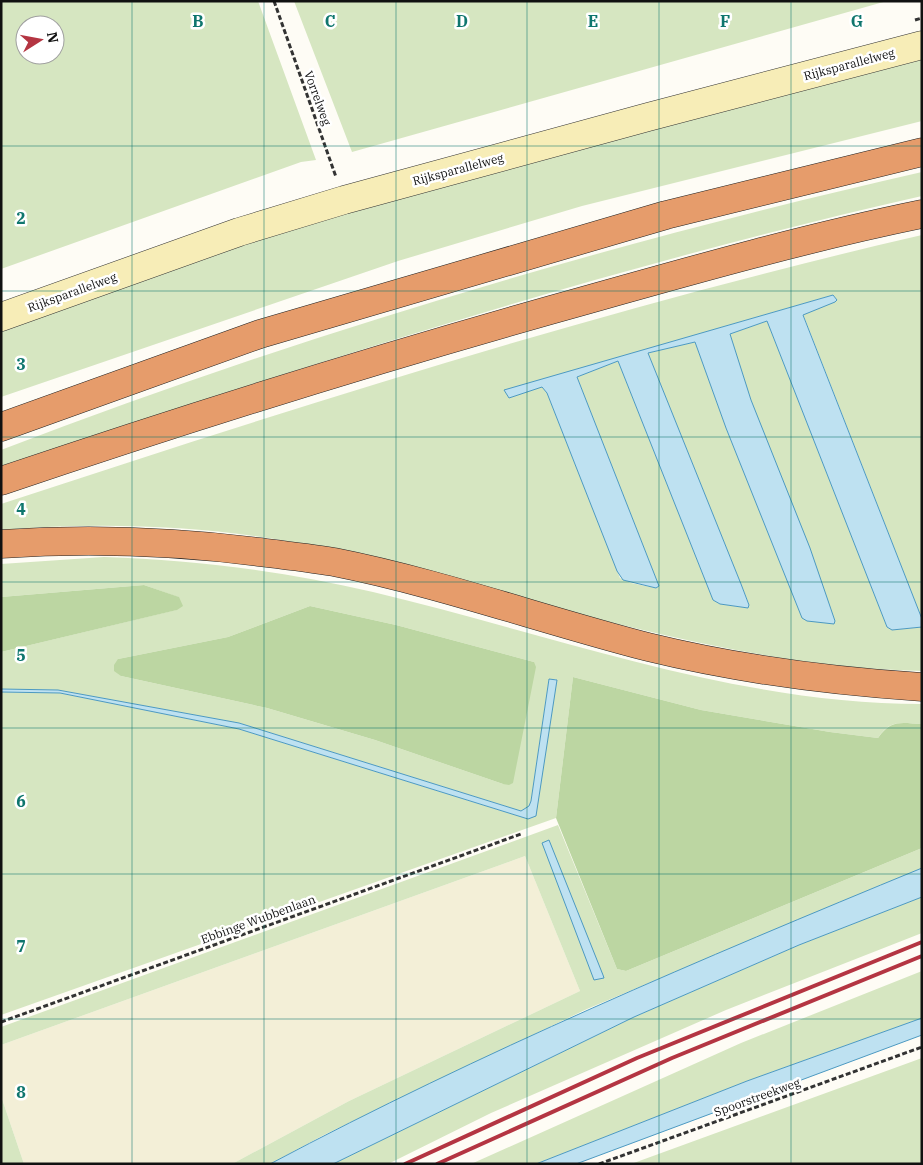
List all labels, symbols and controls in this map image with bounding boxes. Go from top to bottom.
text: B [192,11,204,31]
text: C [325,11,335,31]
text: D [456,11,468,31]
text: E [588,11,598,31]
text: F [720,11,730,31]
text: G [851,11,863,31]
north arrow [15,15,65,65]
text: N [43,30,63,45]
street label: Rijksparallelweg [802,45,897,83]
street label: Vorrelweg [301,69,335,128]
street label: Rijksparallelweg [411,150,506,188]
text: 2 [16,208,26,228]
street label: Rijksparallelweg [25,269,119,315]
text: 3 [16,354,26,374]
text: 4 [16,499,26,519]
text: 5 [16,645,26,665]
text: 6 [16,791,26,811]
street label: Ebbinge Wubbenlaan [199,891,318,947]
text: 7 [16,936,26,956]
street label: Spoorstreekweg [712,1074,803,1120]
text: 8 [16,1082,26,1102]

